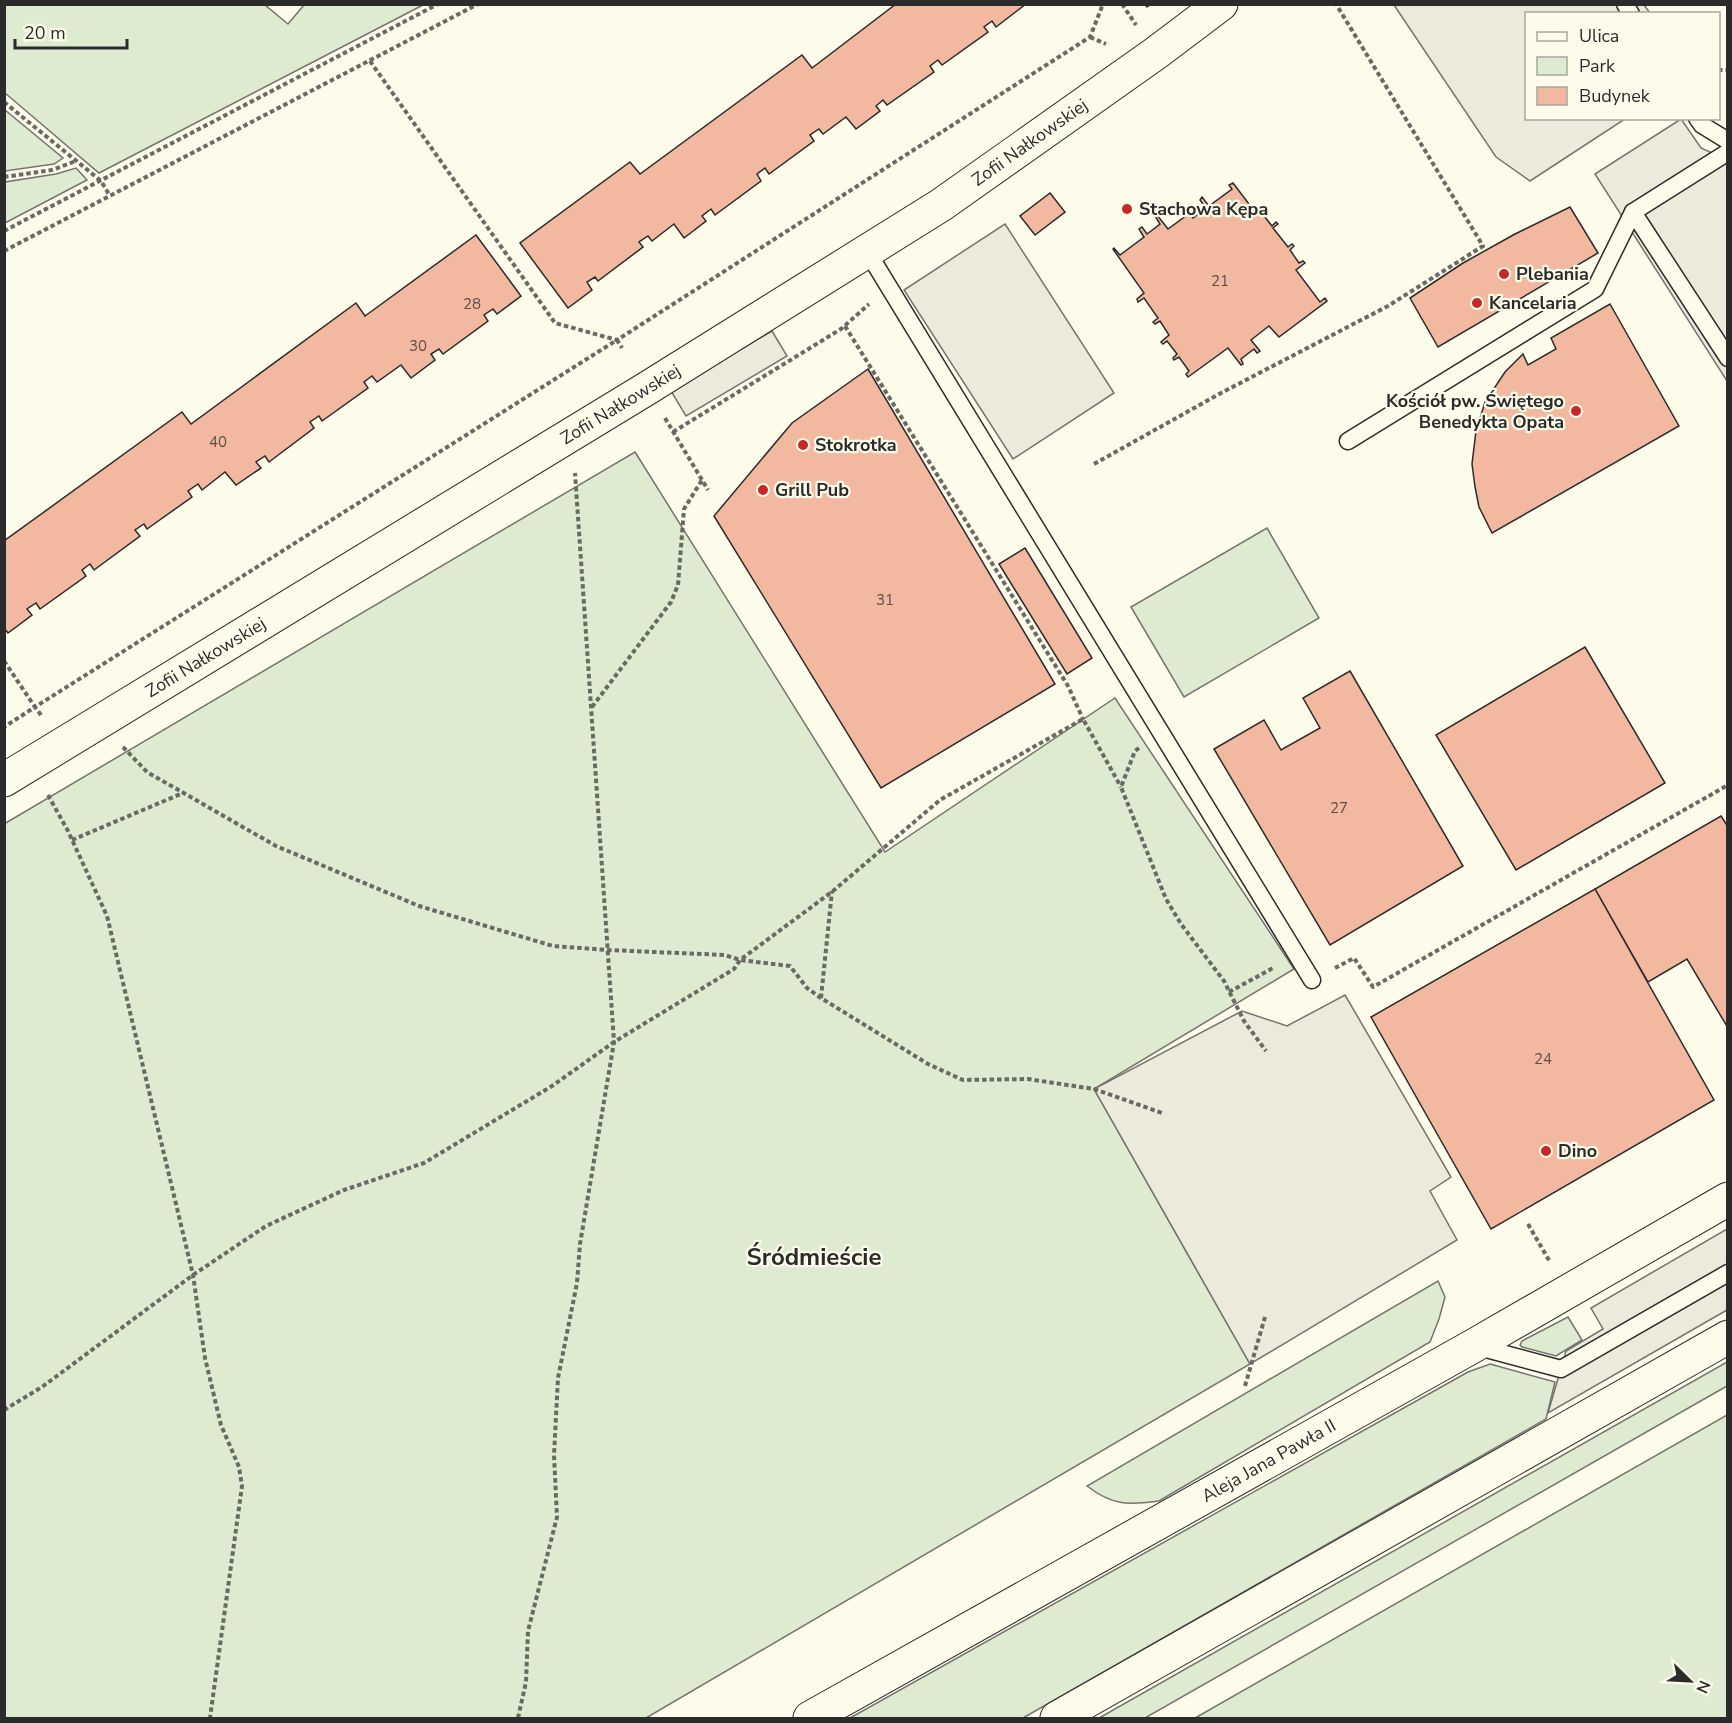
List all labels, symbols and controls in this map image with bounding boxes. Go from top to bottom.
scale bar [15,12,128,50]
legend [1525,12,1720,120]
text: 20 m [24,21,66,45]
text: Ulica [1579,24,1619,48]
text: Park [1579,54,1616,78]
text: Budynek [1579,84,1651,108]
street label: Zofii Nałkowskiej [967,93,1092,192]
place label: Stachowa Kępa [1139,197,1268,221]
marker: Stachowa Kępa [1120,202,1134,216]
place label: Plebania [1516,262,1589,286]
marker: Plebania [1497,267,1511,281]
house number: 21 [1211,271,1229,291]
place label: Kancelaria [1489,291,1576,315]
house number: 28 [463,294,481,314]
marker: Kancelaria [1470,296,1484,310]
house number: 30 [409,336,427,356]
street label: Zofii Nałkowskiej [556,358,685,450]
place label: Kościół pw. Świętego Benedykta Opata [1386,389,1564,434]
marker: Kościół pw. Świętego Benedykta Opata [1569,404,1583,418]
house number: 40 [209,432,227,452]
place label: Stokrotka [815,433,897,457]
marker: Stokrotka [796,438,810,452]
place label: Grill Pub [775,478,849,502]
marker: Grill Pub [756,483,770,497]
house number: 31 [876,590,894,610]
street label: Zofii Nałkowskiej [141,611,270,703]
house number: 27 [1330,798,1348,818]
house number: 24 [1534,1049,1552,1069]
place label: Dino [1558,1139,1597,1163]
marker: Dino [1539,1144,1553,1158]
district label: Śródmieście [747,1241,881,1273]
street label: Aleja Jana Pawła II [1197,1413,1340,1508]
north arrow [1660,1651,1720,1711]
text: N [1690,1677,1715,1697]

